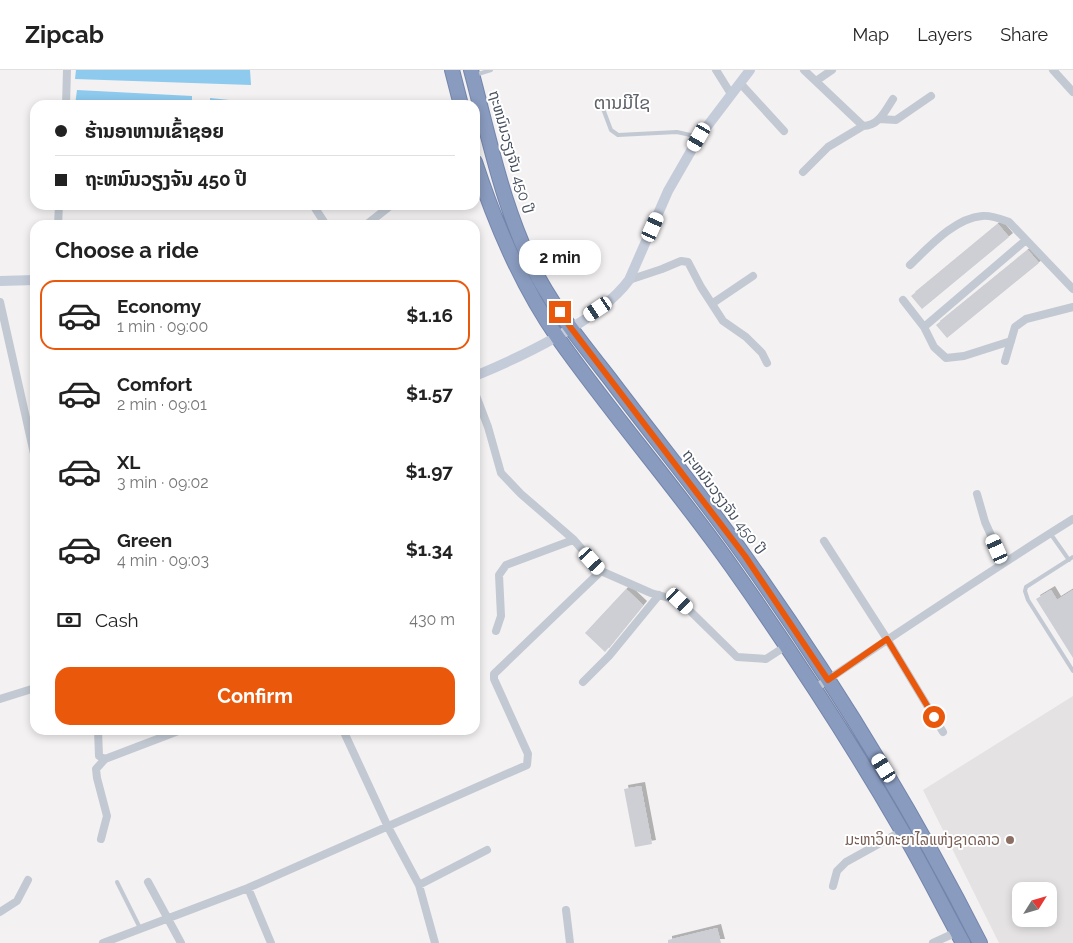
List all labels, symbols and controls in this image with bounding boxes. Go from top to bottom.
text: Zipcab [25,20,104,49]
text: Map [853,24,889,45]
text: Layers [917,24,972,45]
text: Share [1000,24,1048,45]
street label: ຖະຫນົນວຽງຈັນ 450 ປີ [484,88,537,216]
district label: ຕານມີໄຊ [594,92,650,113]
text: ຮ້ານອາຫານເຂົ້າຊອຍ [85,120,224,142]
car [685,120,712,154]
text: ຖະຫນົນວຽງຈັນ 450 ປີ [85,168,247,190]
car [640,210,665,244]
text: Choose a ride [55,237,199,263]
callout: 2 min [519,240,601,274]
text: 2 min [539,248,581,267]
icon: car [57,293,102,338]
car [581,294,614,324]
text: Economy [117,295,201,317]
route end [549,301,571,323]
text: $1.16 [406,304,453,326]
text: 1 min · 09:00 [117,317,208,336]
icon: car [57,371,102,416]
text: Comfort [117,373,192,395]
text: $1.57 [406,382,453,404]
text: 2 min · 09:01 [117,395,207,414]
street label: ຖະຫນົນວຽງຈັນ 450 ປີ [678,446,769,559]
icon: car [57,449,102,494]
text: XL [117,451,140,473]
text: $1.97 [405,460,453,482]
text: 3 min · 09:02 [117,473,209,492]
icon: car [57,527,102,572]
text: Green [117,529,172,551]
car [984,532,1009,566]
text: $1.34 [406,538,453,560]
car [576,545,607,577]
text: 4 min · 09:03 [117,551,209,570]
car [663,585,696,617]
icon: cash [55,606,83,634]
text: Cash [95,609,139,631]
text: 430 m [409,610,455,629]
button: Confirm [55,667,455,725]
route start [923,706,945,728]
car [869,751,898,785]
place label: ມະຫາວິທະຍາໄລແຫ່ງຊາດລາວ [845,831,1000,849]
marker: ມະຫາວິທະຍາໄລແຫ່ງຊາດລາວ [1004,834,1016,846]
north arrow [1012,882,1058,928]
map controls [1012,882,1057,927]

